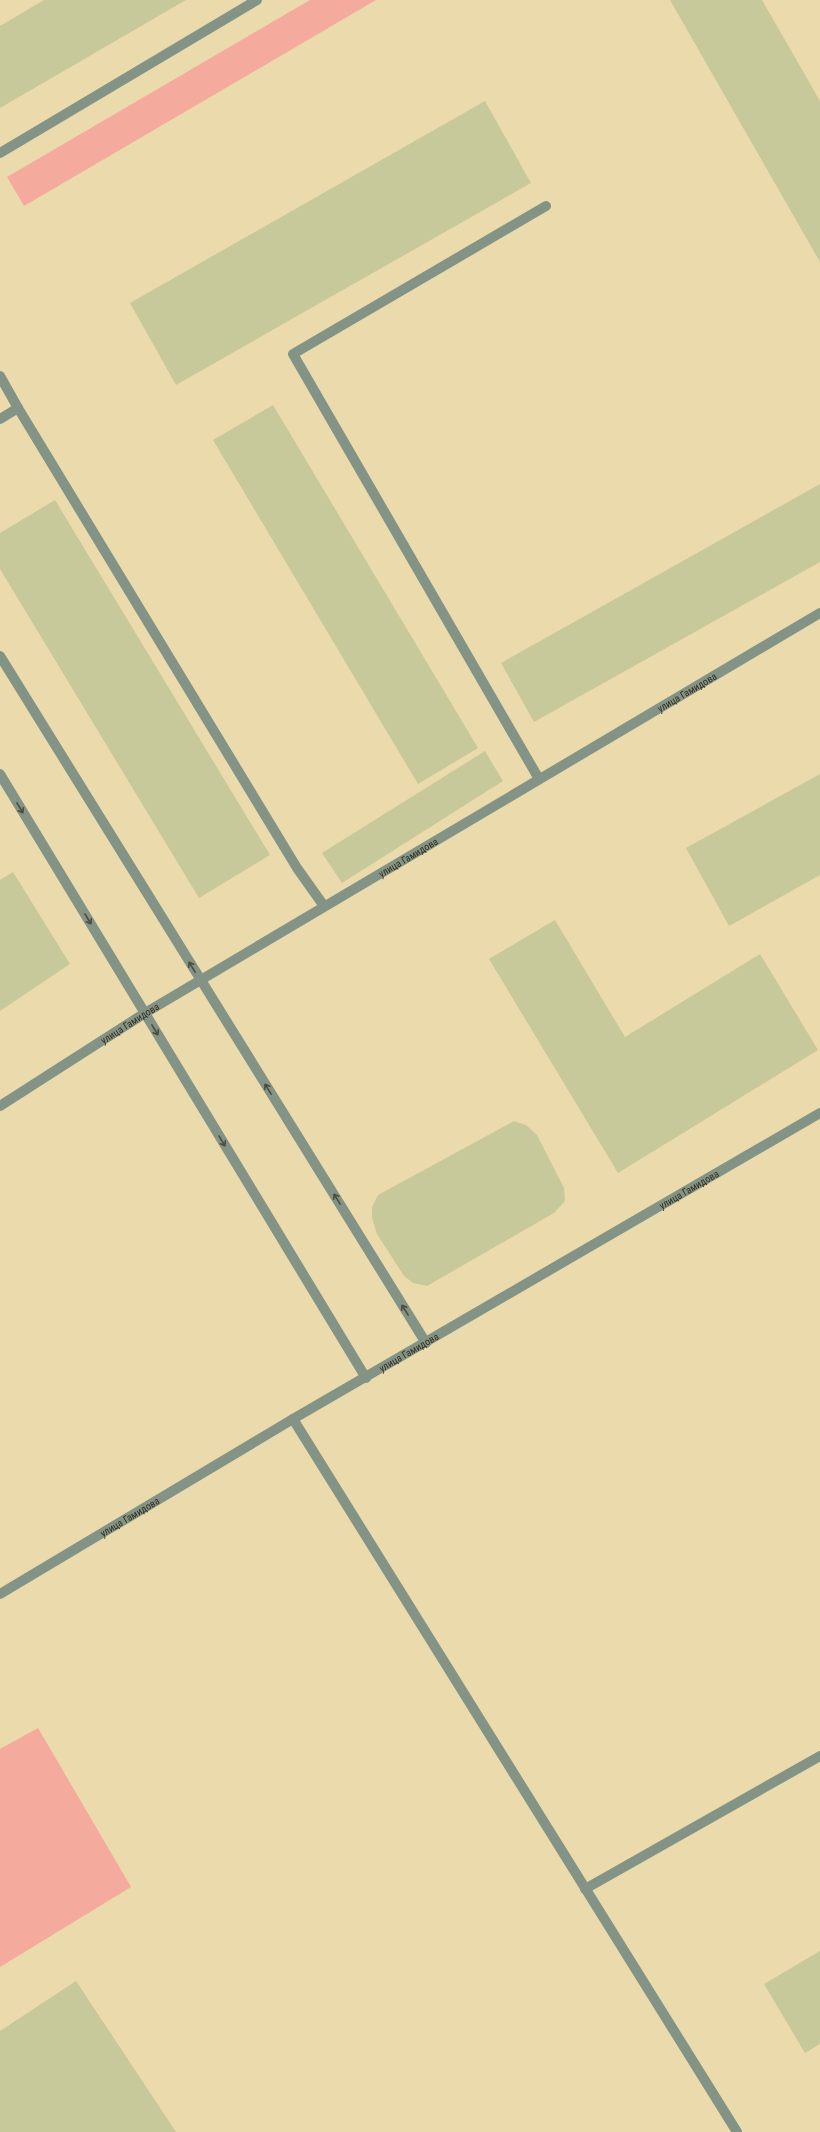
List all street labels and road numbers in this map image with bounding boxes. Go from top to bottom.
street label: улица Гамидова [655,670,719,714]
street label: улица Гамидова [377,836,440,879]
street label: улица Гамидова [99,1001,161,1046]
street label: улица Гамидова [657,1168,721,1211]
street label: улица Гамидова [377,1331,441,1374]
street label: улица Гамидова [98,1495,162,1539]

